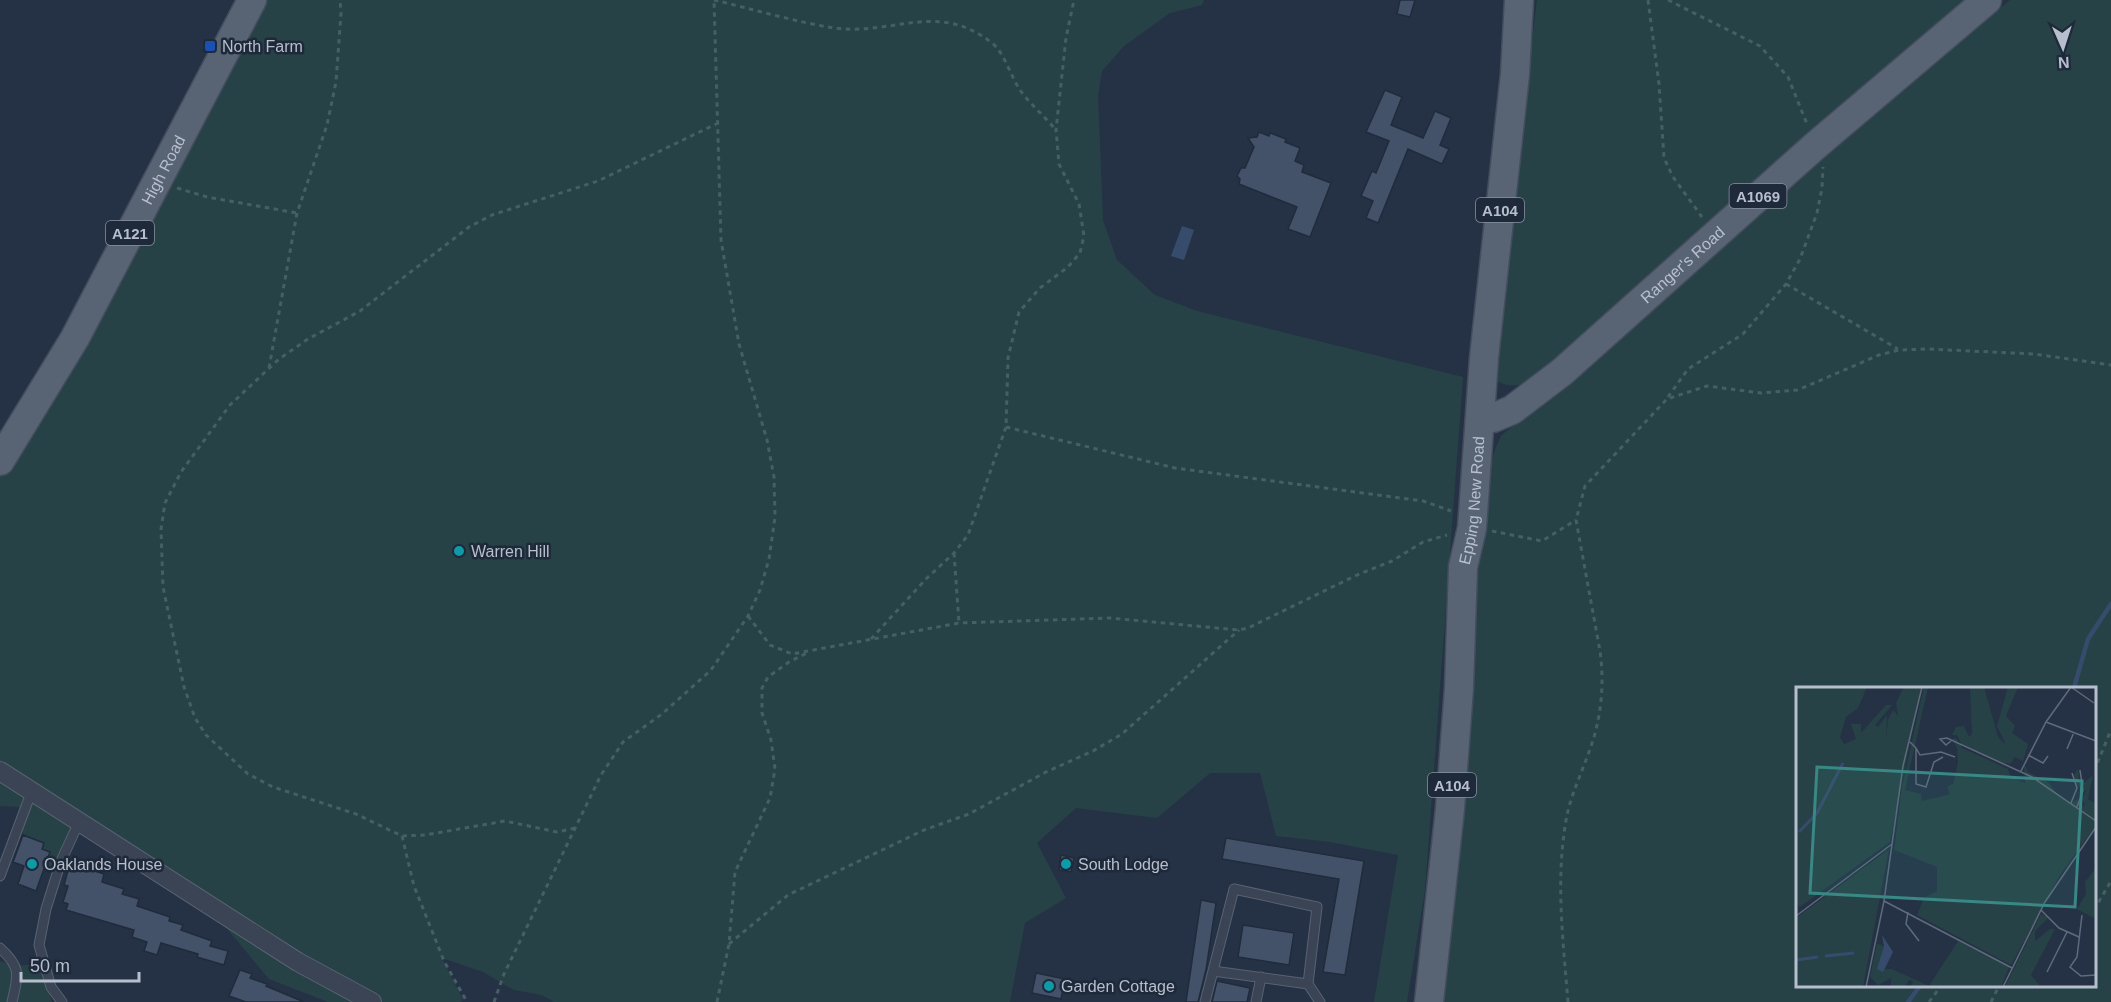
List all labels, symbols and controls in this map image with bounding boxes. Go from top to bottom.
north arrow [2033,18,2093,78]
place label: North Farm [222,38,303,55]
marker: North Farm [203,39,217,53]
text: N [2058,54,2070,71]
street label: High Road [138,132,188,207]
road number: A1069 [1730,184,1786,208]
road number: A104 [1476,198,1524,222]
road number: A121 [106,221,154,245]
street label: Ranger's Road [1637,223,1728,306]
street label: Epping New Road [1455,436,1487,566]
place label: Warren Hill [471,543,550,560]
marker: Warren Hill [452,544,466,558]
inset map [1796,687,2096,987]
road number: A104 [1428,773,1476,797]
place label: Oaklands House [44,856,162,873]
place label: South Lodge [1078,856,1169,873]
marker: Oaklands House [25,857,39,871]
marker: South Lodge [1059,857,1073,871]
scale bar [21,945,140,983]
text: 50 m [30,956,70,976]
place label: Garden Cottage [1061,978,1175,995]
marker: Garden Cottage [1042,979,1056,993]

